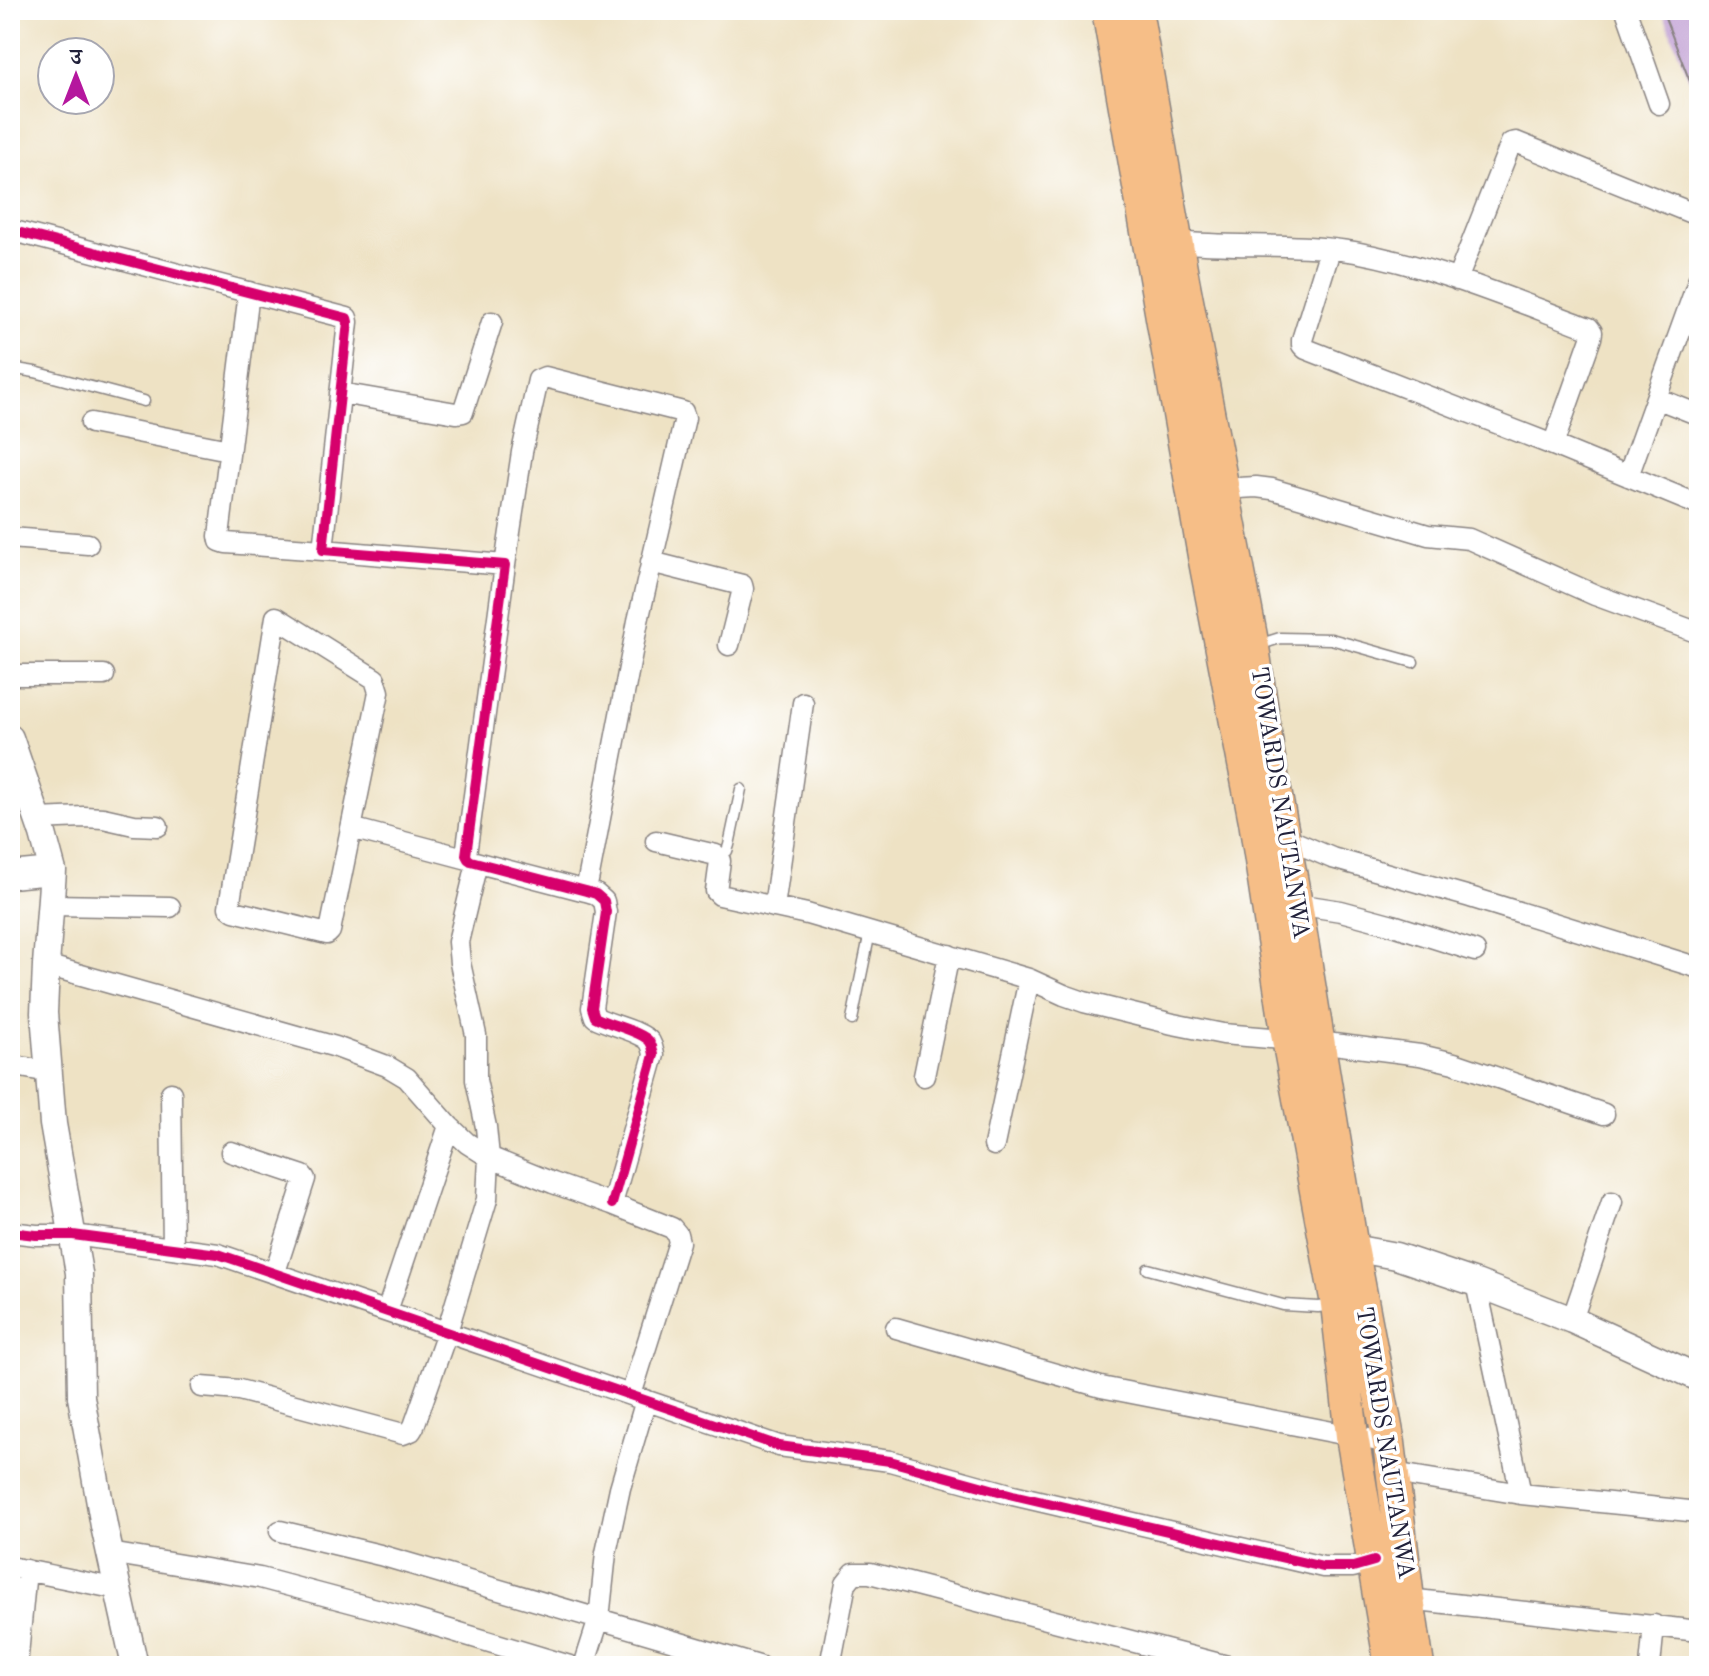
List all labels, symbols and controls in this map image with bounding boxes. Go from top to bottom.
north arrow [36,36,116,116]
text: उ [68,47,83,69]
street label: TOWARDS NAUTANWA [1246,665,1312,941]
street label: TOWARDS NAUTANWA [1351,1305,1417,1581]

